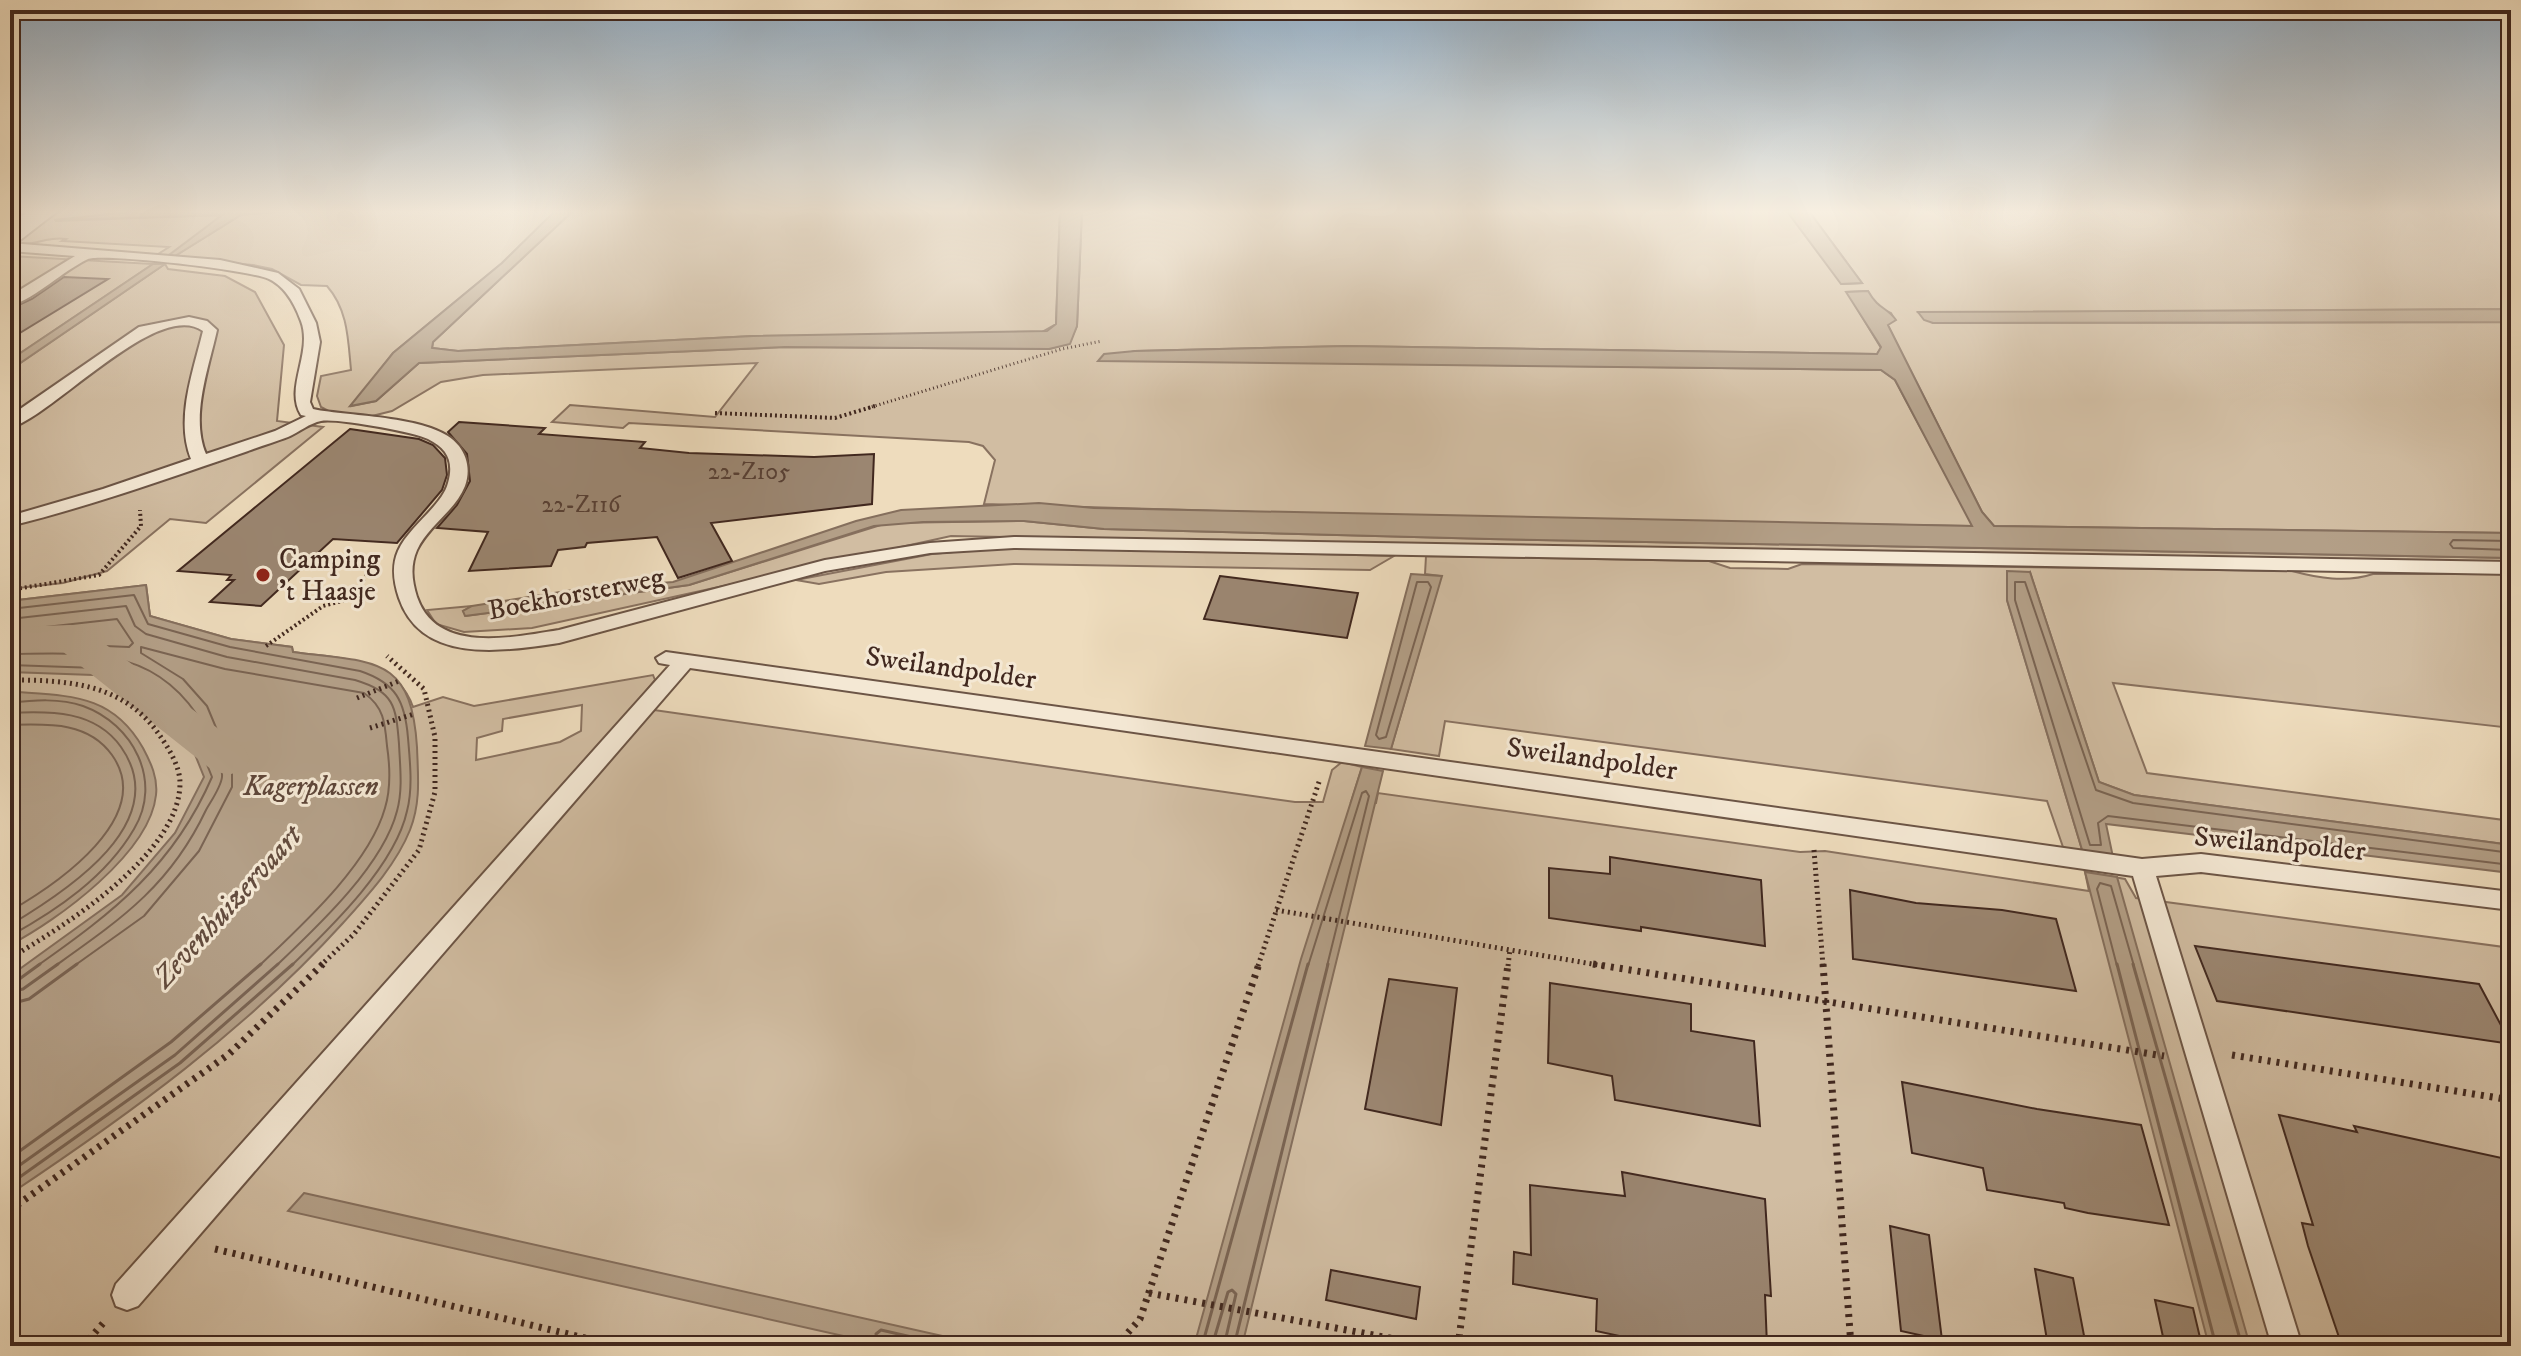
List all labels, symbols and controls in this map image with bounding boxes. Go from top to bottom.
house number: 22-Z105 [708,457,790,487]
house number: 22-Z116 [542,490,622,520]
place label: Camping 't Haasje [279,542,380,609]
street label: Boekhorsterweg [485,560,668,628]
marker: Camping 't Haasje [254,566,272,584]
street label: Sweilandpolder [863,639,1039,697]
street label: Sweilandpolder [1504,730,1680,788]
park label: Kagerplassen [242,769,379,804]
water label: Zevenhuizervaart [144,817,312,997]
street label: Sweilandpolder [2193,819,2368,869]

